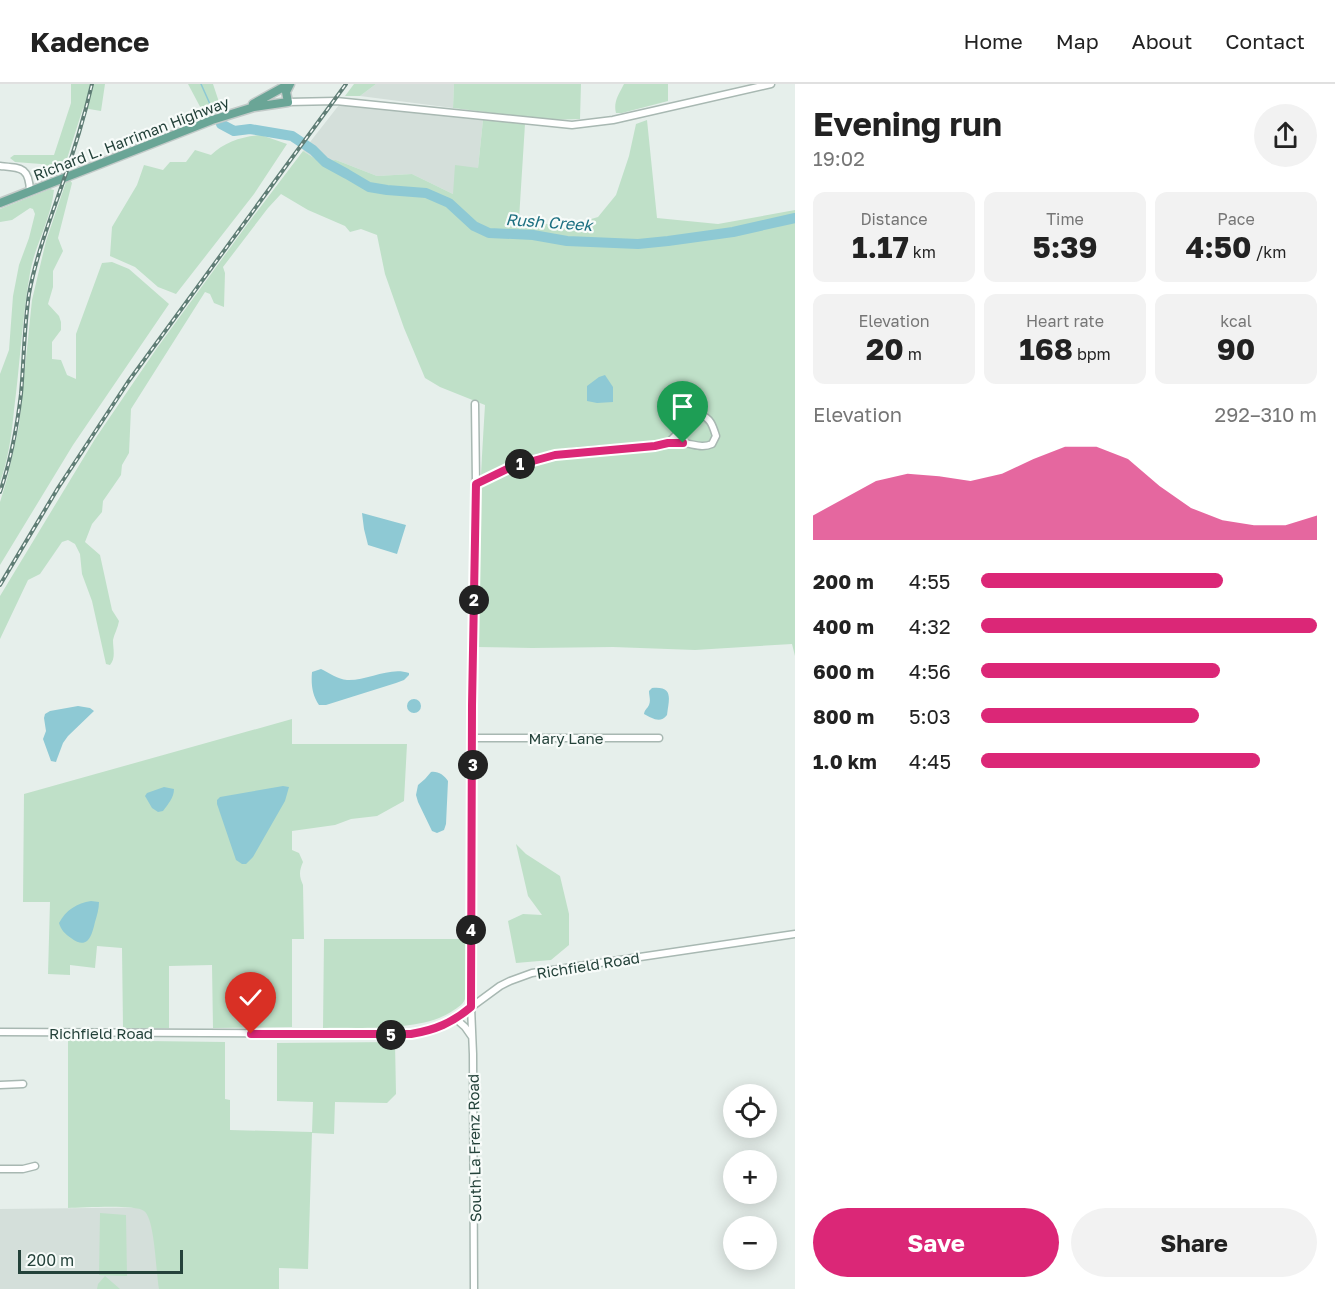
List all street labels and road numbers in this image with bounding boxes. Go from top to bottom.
street label: Richard L. Harriman Highway [31,92,232,184]
street label: Mary Lane [529,729,604,747]
street label: Richfield Road [535,948,641,982]
street label: Richfield Road [49,1024,153,1042]
street label: South La Frenz Road [464,1074,484,1222]

